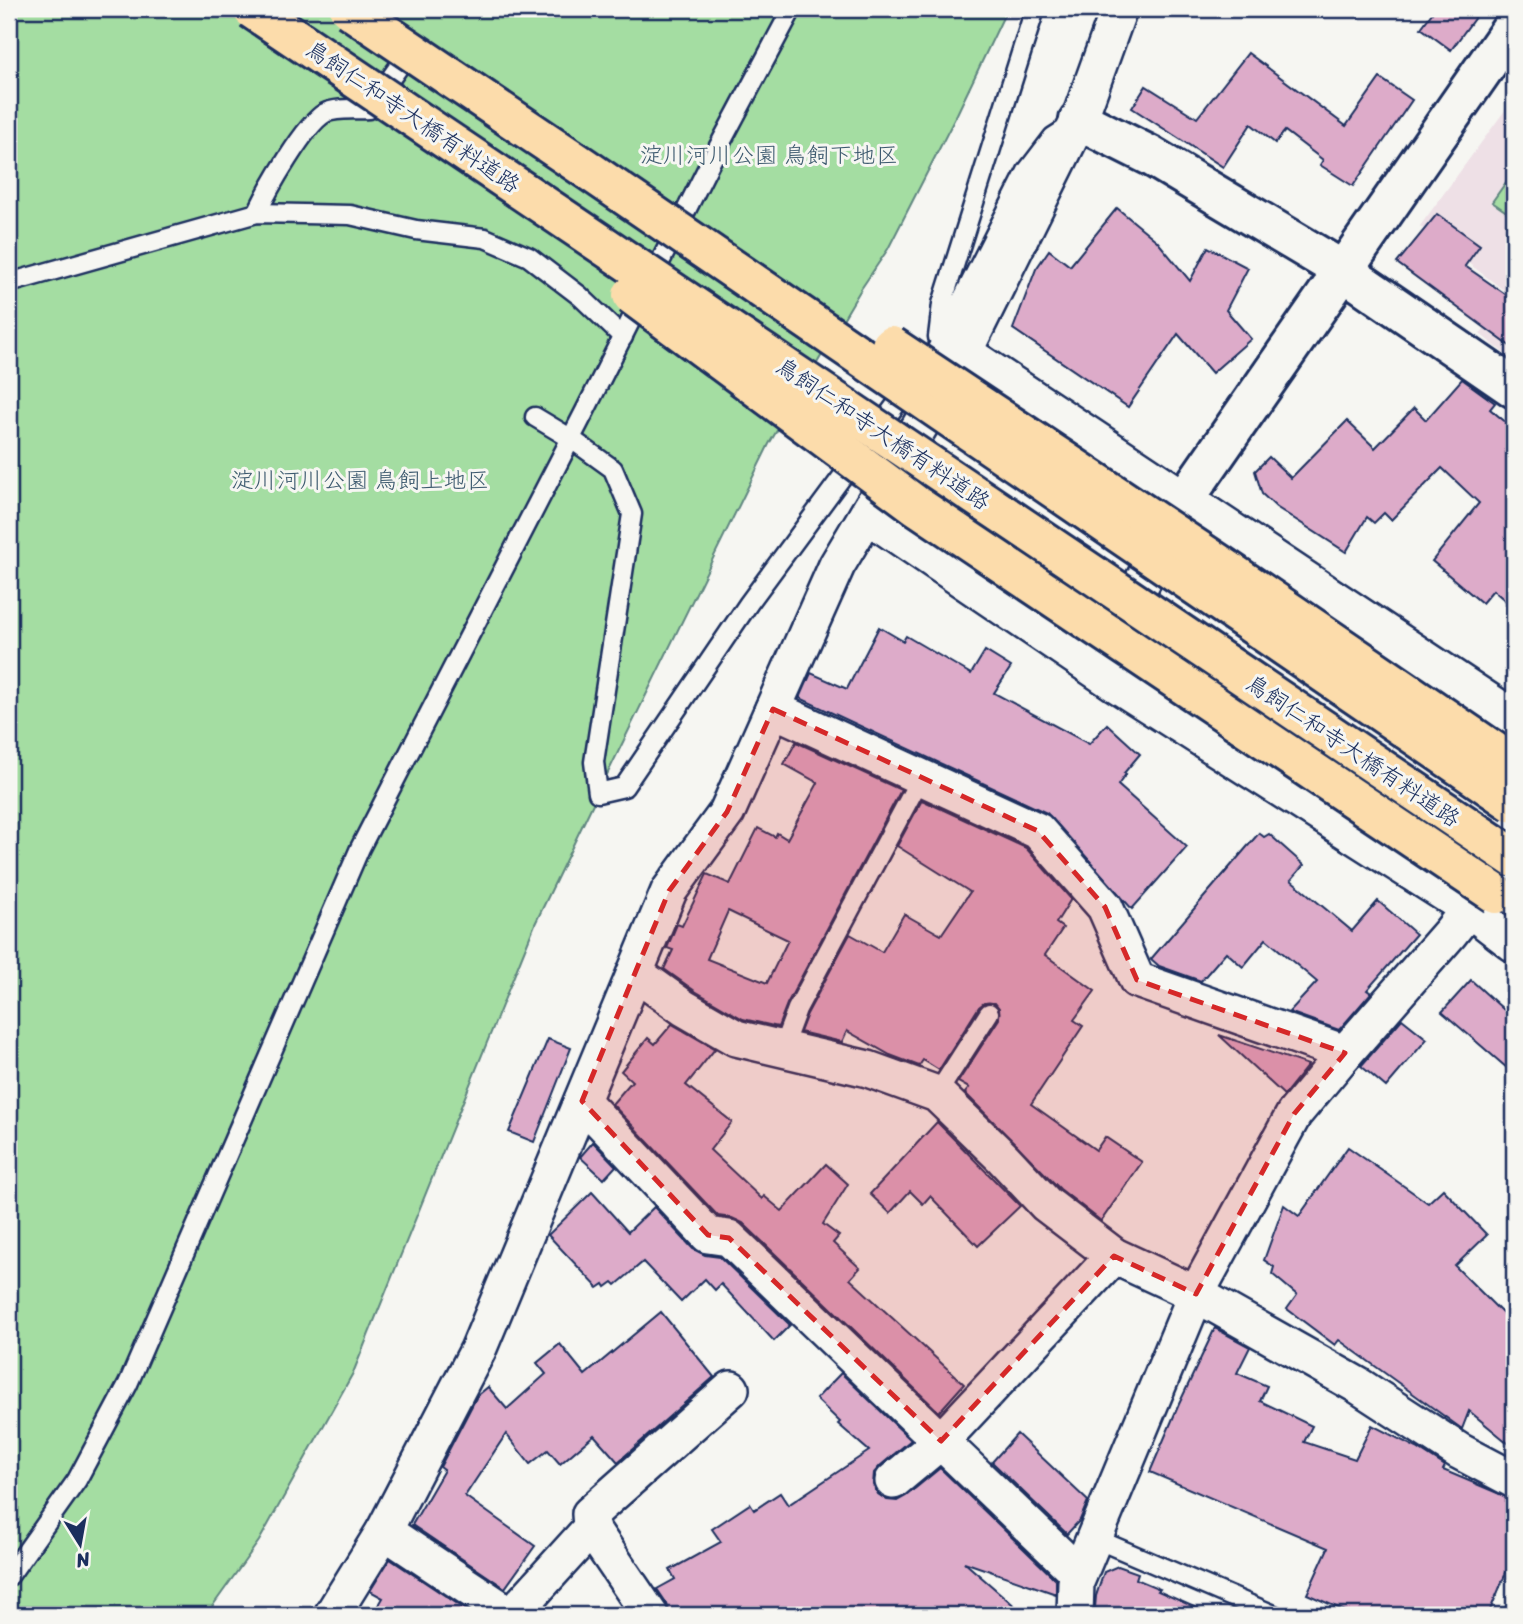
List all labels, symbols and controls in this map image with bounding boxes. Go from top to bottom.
street label: 鳥飼仁和寺大橋有料道路 [297,29,529,205]
park label: 淀川河川公園 鳥飼下地区 [640,135,898,176]
street label: 鳥飼仁和寺大橋有料道路 [767,346,999,522]
park label: 淀川河川公園 鳥飼上地区 [231,460,489,501]
street label: 鳥飼仁和寺大橋有料道路 [1237,663,1469,839]
north arrow [46,1508,116,1578]
text: N [73,1543,94,1578]

